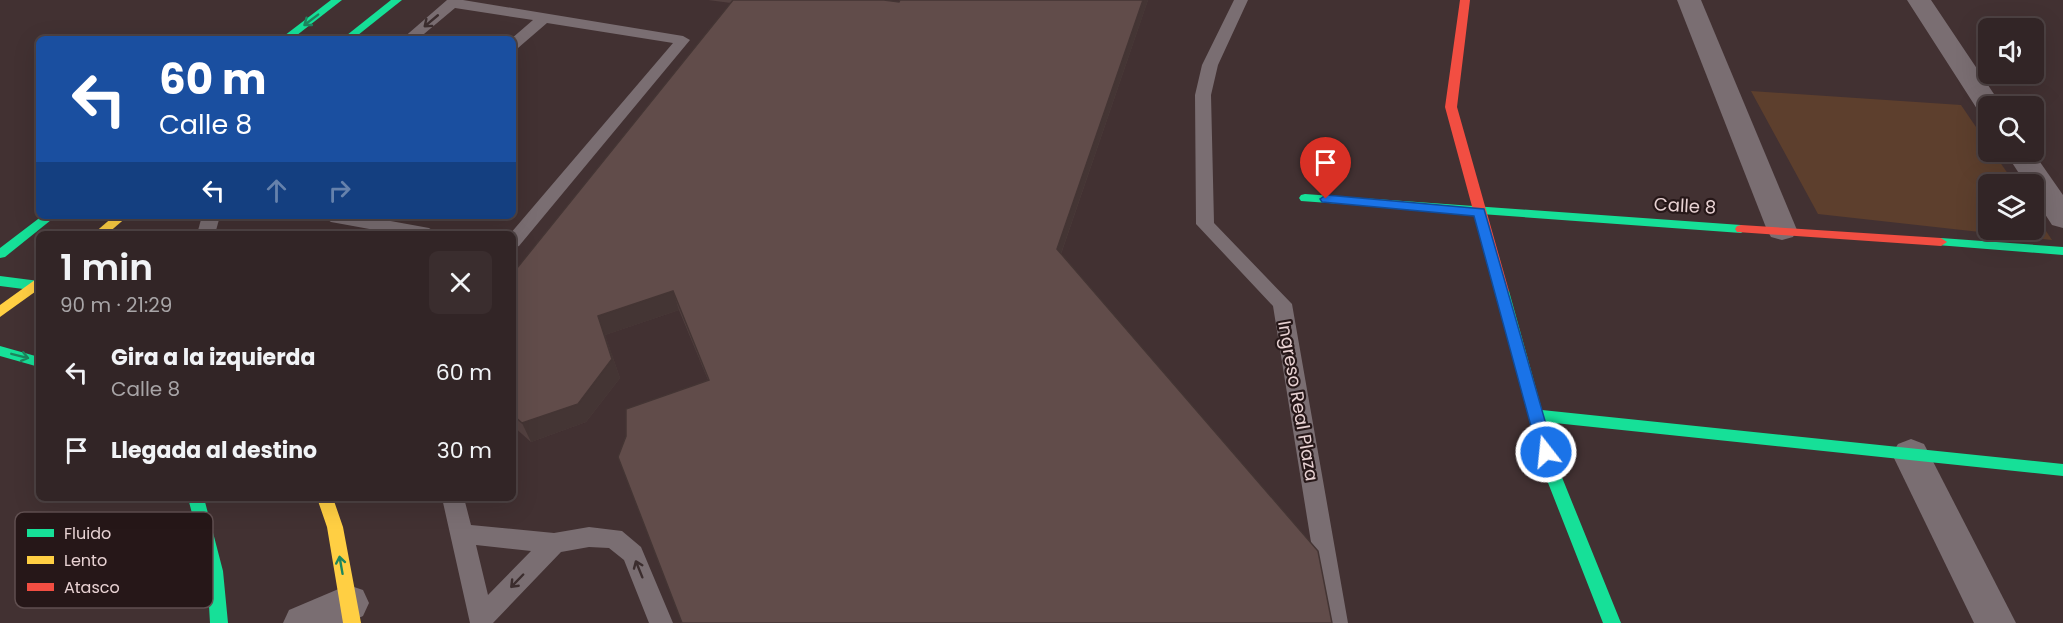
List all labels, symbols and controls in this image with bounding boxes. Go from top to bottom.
one-way arrow [303,13,319,26]
one-way arrow [424,14,439,28]
map controls [1978,18,2044,240]
button: sound [1978,18,2044,84]
text: 60 m [159,50,267,109]
icon: left [60,60,138,138]
button: search [1978,96,2044,162]
text: Calle 8 [159,106,252,143]
pin [1300,137,1351,199]
icon: arrive [1309,146,1342,179]
icon: left [197,174,230,207]
icon: ahead [260,174,293,207]
icon: right [323,174,356,207]
button: layers [1978,174,2044,240]
street label: Calle 8 [1653,191,1717,220]
text: 1 min [60,242,153,293]
button: close [429,251,492,314]
text: 90 m · 21:29 [60,291,172,319]
street label: Ingreso Real Plaza [1272,319,1325,483]
text: Gira a la izquierda [111,342,315,373]
one-way arrow [10,351,29,362]
icon: left [60,356,93,389]
text: 60 m [436,357,492,388]
text: Calle 8 [111,375,180,403]
position arrow [1514,420,1578,484]
icon: arrive [60,434,93,467]
text: Llegada al destino [111,435,317,466]
text: 30 m [437,435,492,466]
legend [15,512,213,608]
text: Fluido [64,522,111,545]
text: Lento [64,549,107,572]
one-way arrow [336,556,347,576]
one-way arrow [633,560,644,579]
one-way arrow [510,573,525,588]
text: Atasco [64,576,120,599]

